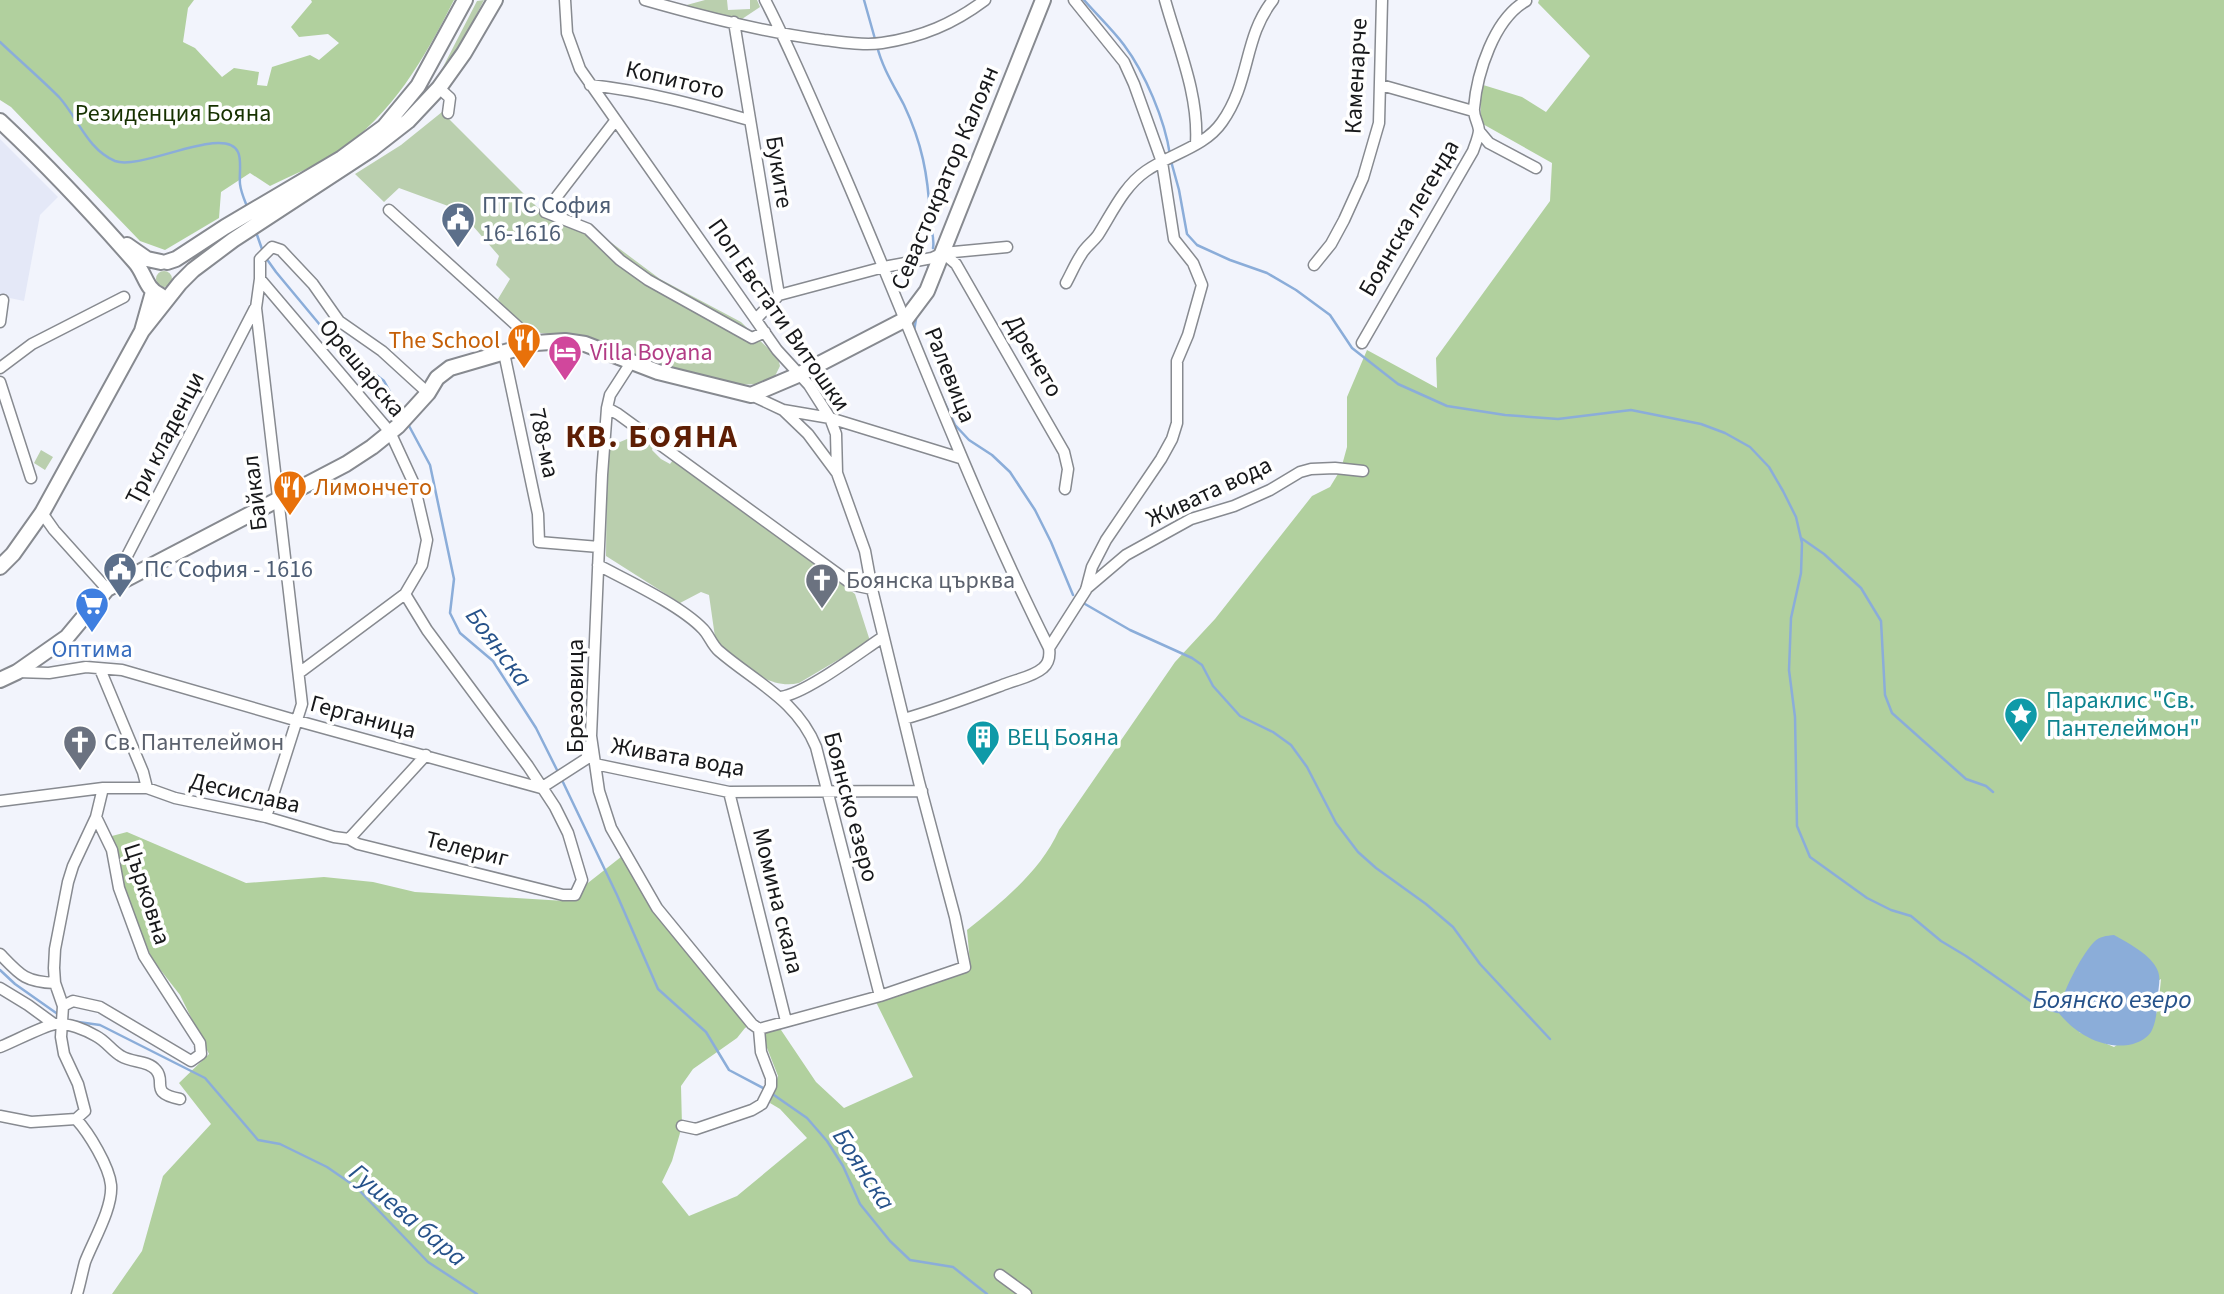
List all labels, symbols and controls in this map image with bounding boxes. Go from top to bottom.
street label: Каменарче [1335,17,1377,135]
street label: Копитото [622,52,728,108]
street label: Севастократор Калоян [882,61,1008,295]
park label: Резиденция Бояна [75,96,271,131]
street label: Буките [756,133,802,211]
street label: Боянска легенда [1350,133,1468,303]
place label: ПТТС София 16-1616 [482,188,611,251]
public building icon: ПТТС София 16-1616 [439,200,477,249]
street label: Поп Евстати Витошки [699,211,859,419]
street label: Дренето [996,308,1072,404]
street label: Орешарска [310,311,414,425]
restaurant icon: The School [505,321,543,370]
street label: Ралевица [915,322,985,428]
place label: The School [388,323,500,358]
hotel icon: Villa Boyana [546,333,584,382]
place label: Villa Boyana [590,335,712,370]
street label: Три кладенци [116,365,214,511]
street label: 788-ма [520,405,568,481]
district label: КВ. БОЯНА [565,414,739,460]
street label: Живата вода [1140,448,1278,536]
street label: Байкал [233,453,277,533]
restaurant icon: Лимончето [271,468,309,517]
place label: Лимончето [314,470,432,505]
public building icon: ПС София - 1616 [101,550,139,599]
place label: ПС София - 1616 [144,552,313,587]
church icon: Боянска църква [803,561,841,610]
place label: Боянска църква [846,563,1015,598]
supermarket icon: Оптима [73,585,111,634]
water label: Боянска [457,599,541,695]
place label: Оптима [51,632,133,667]
street label: Брезовица [558,639,593,753]
place label: Параклис "Св. Пантелеймон" [2046,683,2200,746]
street label: Герганица [306,686,420,748]
place icon: Параклис "Св. Пантелеймон" [2002,695,2040,744]
building icon: ВЕЦ Бояна [964,718,1002,767]
place label: ВЕЦ Бояна [1007,720,1119,755]
church icon: Св. Пантелеймон [61,723,99,772]
place label: Св. Пантелеймон [104,725,284,760]
street label: Живата вода [608,728,748,786]
street label: Боянско езеро [814,728,888,886]
street label: Десислава [186,763,304,823]
street label: Телериг [422,822,512,876]
street label: Момина скала [743,824,813,978]
street label: Църковна [114,839,180,949]
water label: Боянско езеро [2032,981,2192,1018]
water label: Боянска [824,1121,904,1217]
water label: Гушева бара [341,1155,475,1275]

